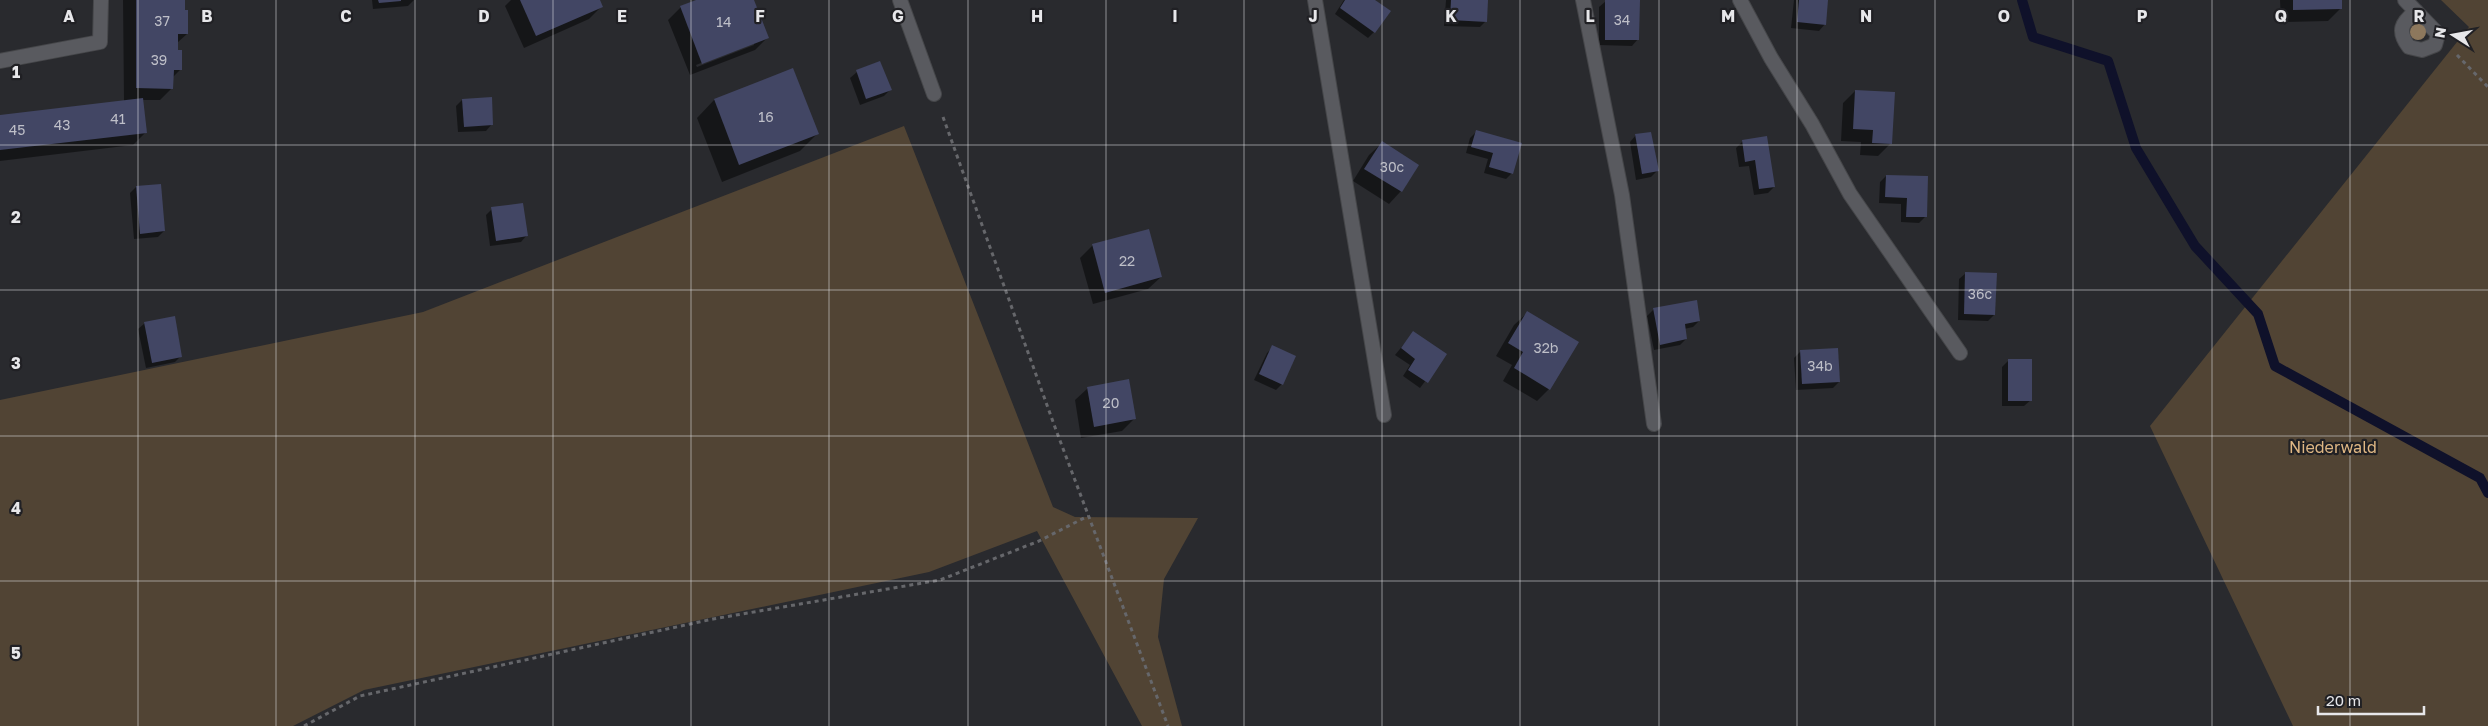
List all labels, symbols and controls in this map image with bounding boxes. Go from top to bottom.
text: A [63,6,75,26]
text: B [201,6,213,26]
text: C [340,6,352,26]
text: D [478,6,490,26]
text: E [617,6,627,26]
text: F [755,6,765,26]
text: G [892,6,904,26]
text: H [1031,6,1043,26]
text: I [1172,6,1178,26]
text: J [1308,6,1318,26]
text: K [1445,6,1457,26]
text: L [1585,6,1595,26]
text: M [1721,6,1735,26]
text: N [1860,6,1872,26]
text: O [1998,6,2010,26]
text: P [2137,6,2148,26]
text: Q [2275,6,2287,26]
text: R [2413,6,2425,26]
north arrow [2428,10,2478,60]
house number: 34 [1614,11,1630,28]
house number: 37 [154,12,170,29]
house number: 14 [716,13,732,30]
text: N [2430,26,2449,39]
house number: 39 [151,51,167,68]
text: 1 [12,62,20,82]
house number: 16 [758,108,774,125]
house number: 41 [110,110,126,127]
house number: 43 [54,116,70,133]
house number: 45 [9,121,25,138]
house number: 30c [1380,158,1405,175]
text: 2 [11,207,21,227]
house number: 22 [1119,252,1135,269]
house number: 36c [1968,285,1993,302]
house number: 32b [1534,339,1558,356]
text: 3 [11,353,21,373]
house number: 34b [1807,357,1833,374]
house number: 20 [1103,394,1119,411]
park label: Niederwald [2289,437,2377,457]
text: 4 [11,498,21,518]
text: 5 [11,643,21,663]
scale bar [2318,684,2424,716]
text: 20 m [2326,691,2361,709]

